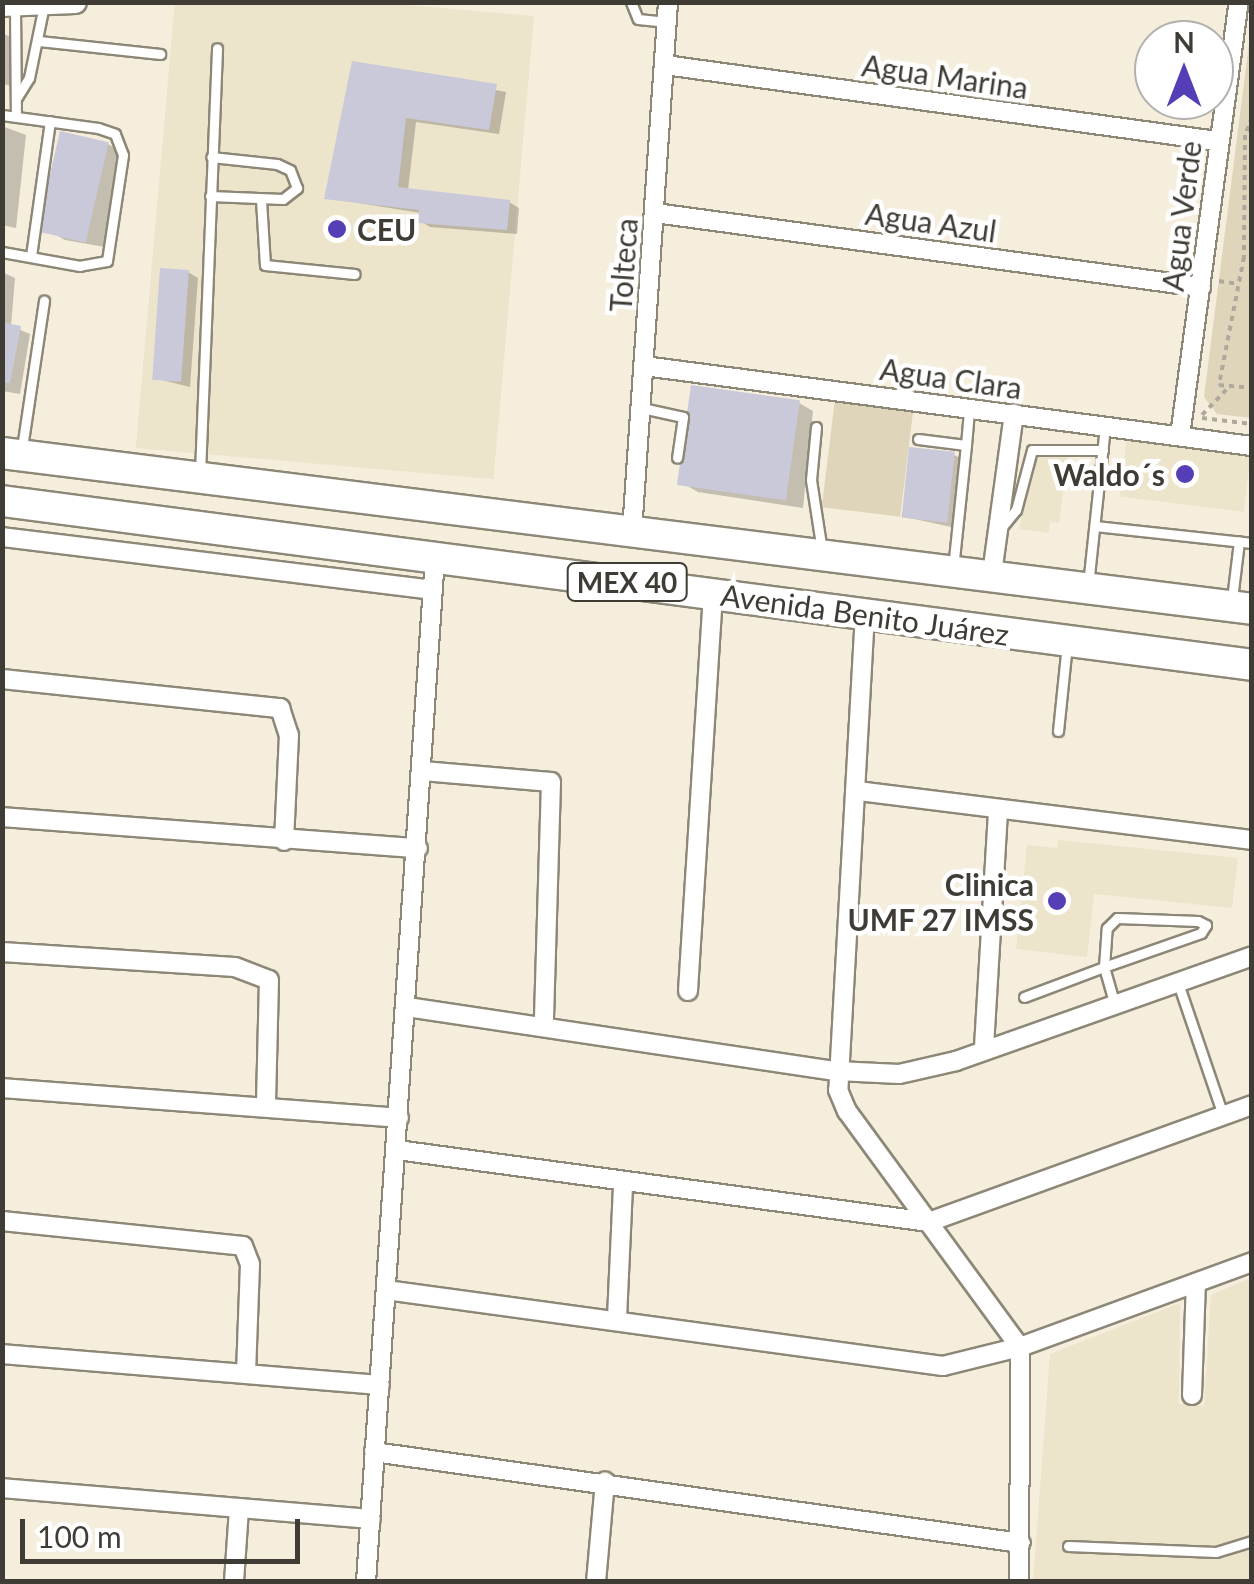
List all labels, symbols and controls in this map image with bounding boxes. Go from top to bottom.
north arrow [1134,20,1234,120]
text: N [1173,25,1195,59]
street label: Agua Marina [860,47,1030,105]
street label: Agua Verde [1154,138,1208,294]
street label: Agua Azul [863,195,999,249]
place label: CEU [357,211,416,247]
street label: Tolteca [602,217,644,313]
marker: CEU [326,218,348,240]
street label: Agua Clara [878,350,1024,406]
place label: Waldo´s [1053,456,1165,492]
marker: Waldo´s [1174,463,1196,485]
road number: MEX 40 [564,559,690,605]
street label: Avenida Benito Juárez [718,576,1012,652]
place label: Clinica UMF 27 IMSS [847,866,1034,936]
marker: Clinica UMF 27 IMSS [1044,888,1070,914]
scale bar [25,1499,305,1561]
text: 100 m [37,1518,122,1554]

